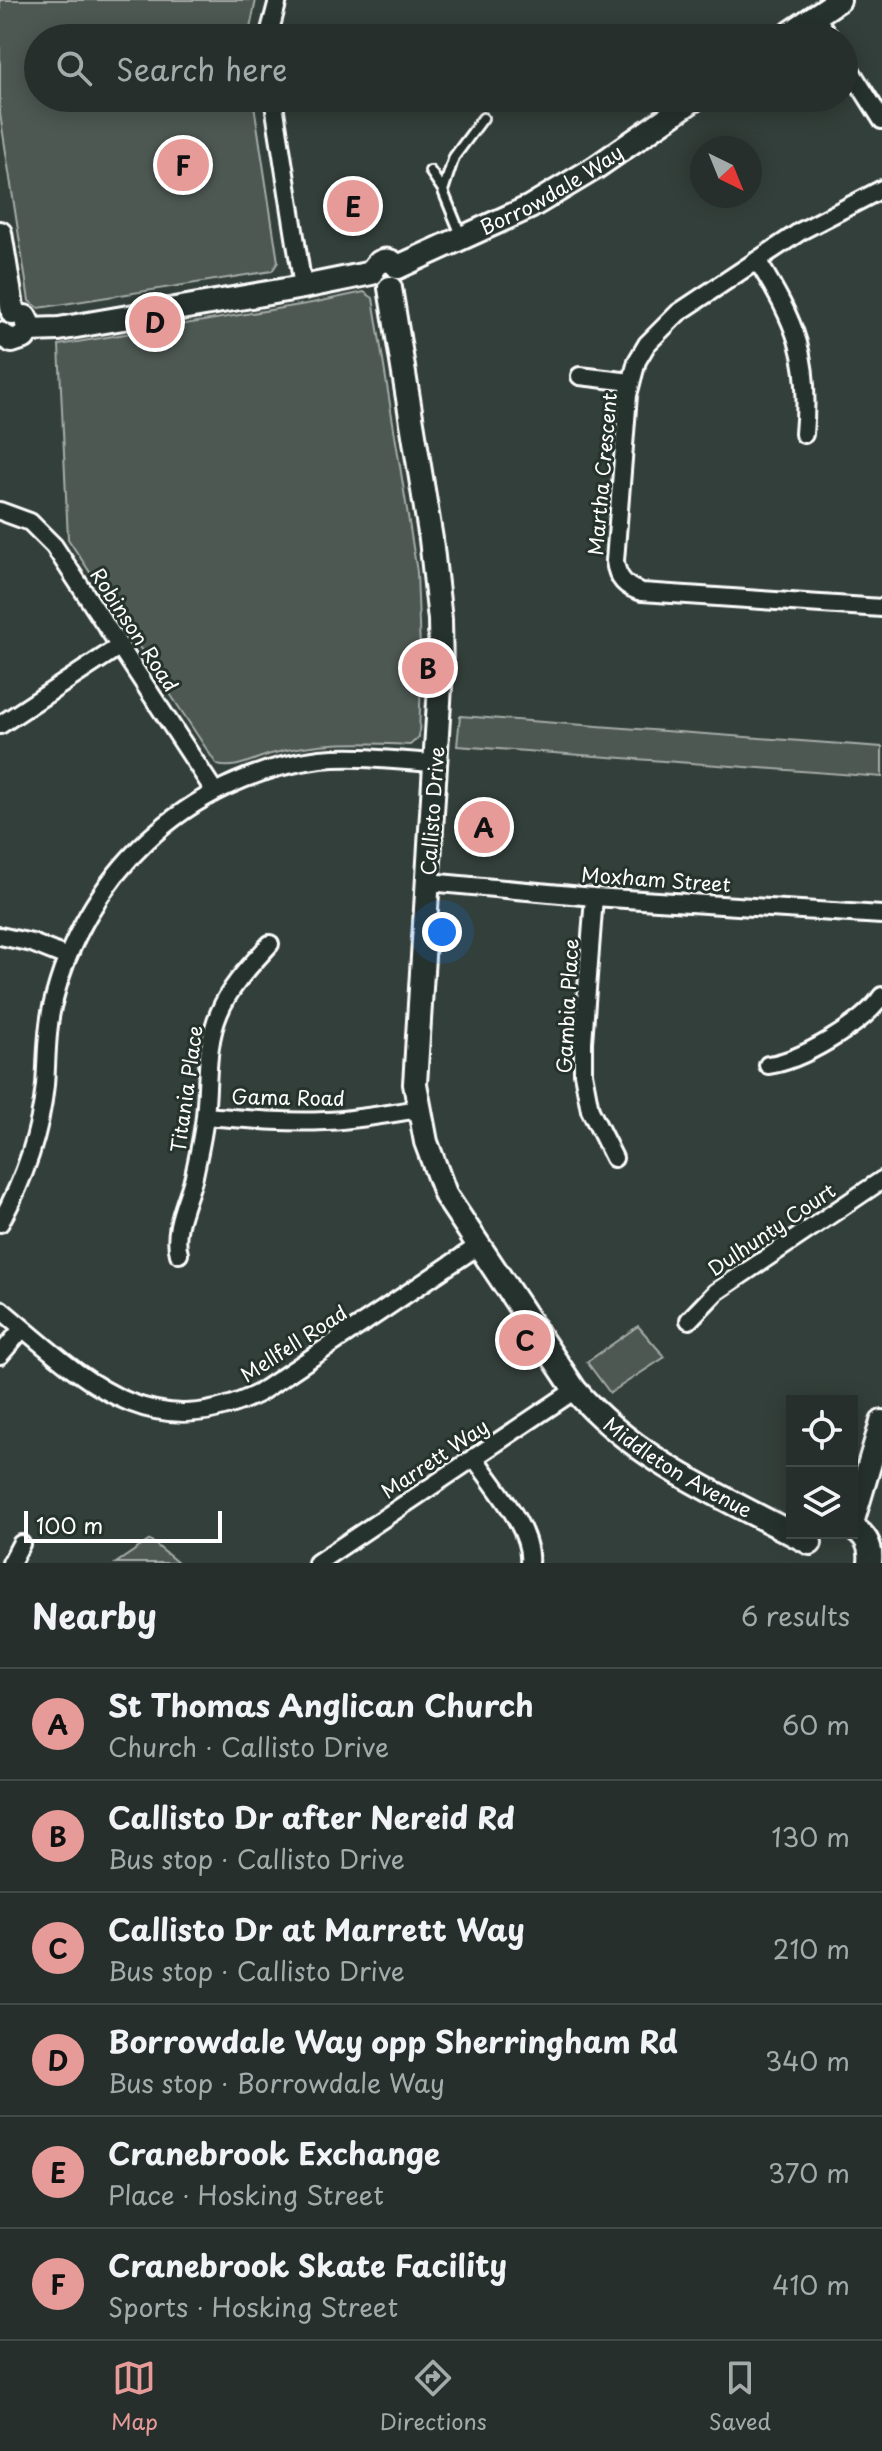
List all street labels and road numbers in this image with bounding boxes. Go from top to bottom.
street label: Borrowdale Way [475,137,629,242]
street label: Martha Crescent [580,391,624,557]
street label: Robinson Road [83,561,186,697]
street label: Callisto Drive [413,745,451,877]
street label: Moxham Street [580,859,732,899]
street label: Gambia Place [548,938,586,1074]
street label: Titania Place [162,1023,210,1155]
street label: Gama Road [231,1081,345,1113]
street label: Dulhunty Court [702,1175,841,1283]
street label: Mellfell Road [234,1297,353,1389]
street label: Middleton Avenue [597,1410,758,1525]
street label: Marrett Way [375,1411,494,1505]

